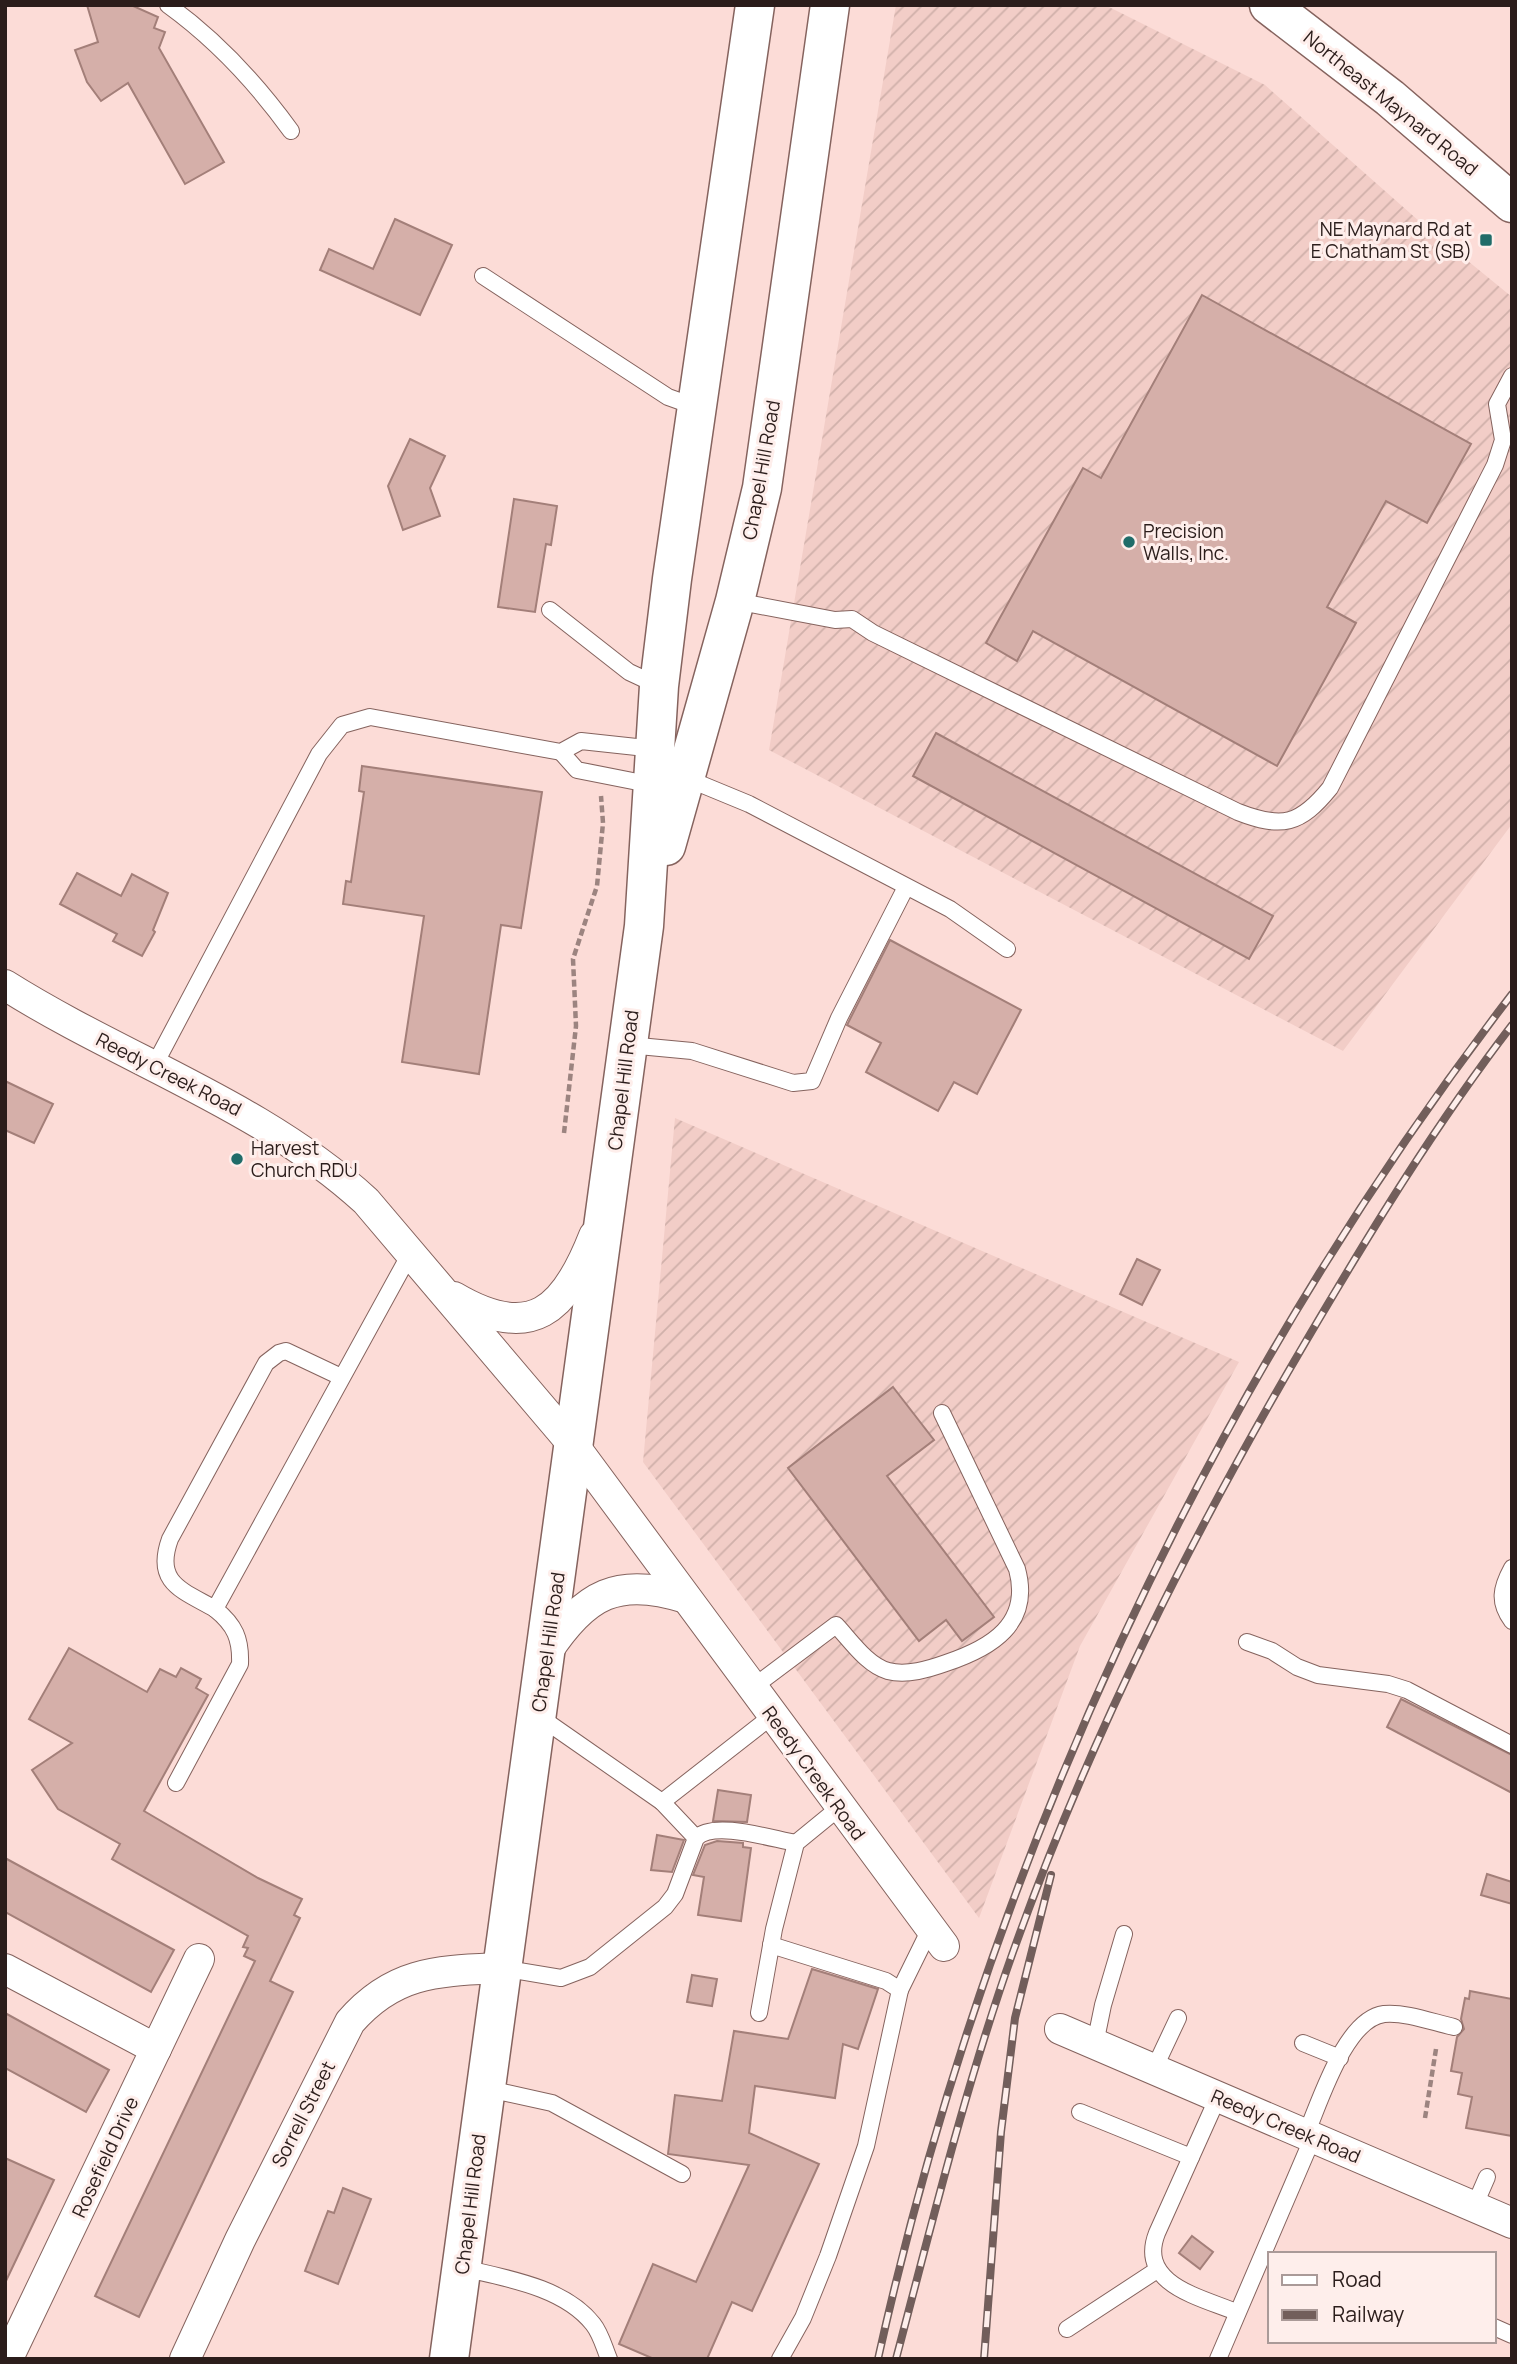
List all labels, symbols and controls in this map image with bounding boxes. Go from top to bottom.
street label: Northeast Maynard Road [1298,24,1484,182]
place label: NE Maynard Rd at E Chatham St (SB) [1311,216,1472,264]
marker: NE Maynard Rd at E Chatham St (SB) [1478,232,1494,248]
street label: Chapel Hill Road [736,398,786,542]
place label: Precision Walls, Inc. [1143,518,1229,566]
marker: Precision Walls, Inc. [1121,534,1137,550]
street label: Chapel Hill Road [601,1008,645,1152]
street label: Reedy Creek Road [92,1026,246,1122]
place label: Harvest Church RDU [251,1135,358,1183]
marker: Harvest Church RDU [229,1151,245,1167]
street label: Chapel Hill Road [525,1570,571,1714]
street label: Reedy Creek Road [756,1701,872,1845]
street label: Sorrell Street [265,2056,341,2172]
street label: Reedy Creek Road [1207,2083,1365,2169]
street label: Rosefield Drive [66,2092,144,2222]
street label: Chapel Hill Road [448,2132,492,2276]
legend [1268,2252,1496,2343]
text: Road [1332,2265,1382,2293]
text: Railway [1332,2300,1404,2328]

